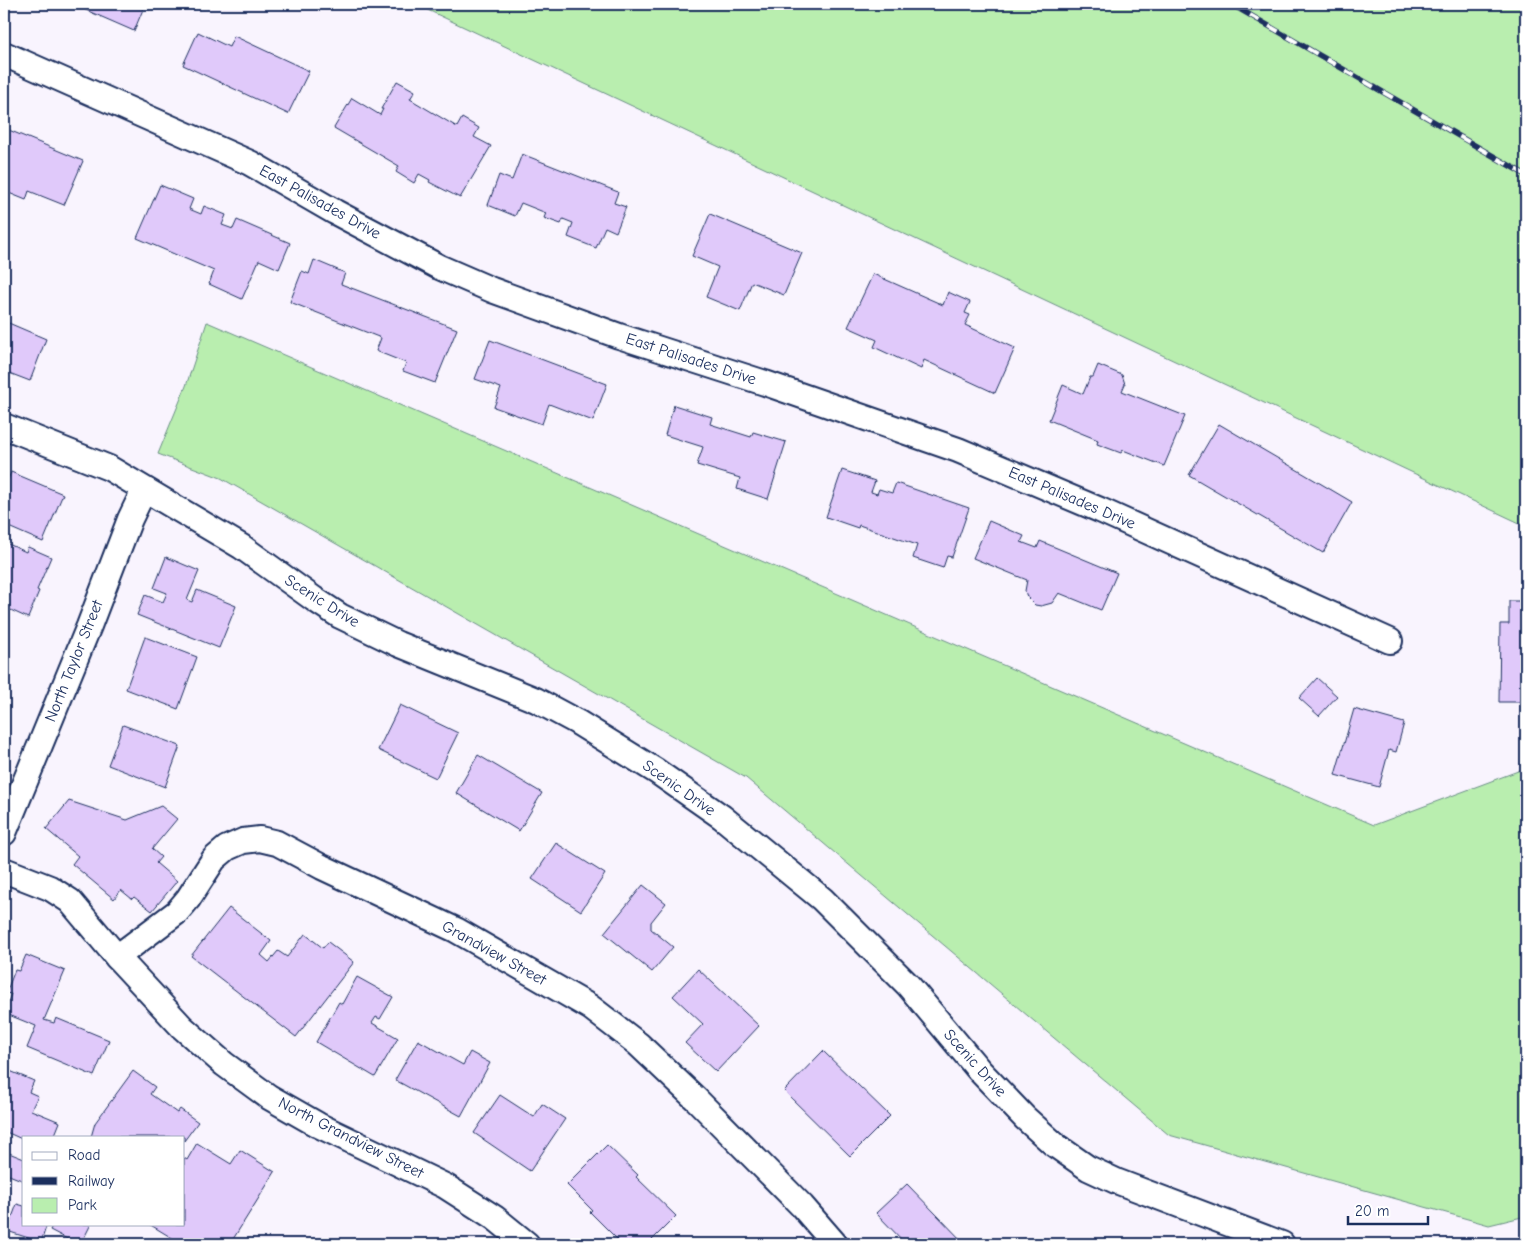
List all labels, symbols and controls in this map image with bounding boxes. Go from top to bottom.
street label: East Palisades Drive [256,161,384,243]
street label: East Palisades Drive [624,329,758,389]
street label: East Palisades Drive [1006,463,1138,533]
street label: Scenic Drive [281,571,363,631]
street label: North Taylor Street [41,597,107,725]
street label: Scenic Drive [639,756,719,820]
street label: Grandview Street [439,917,550,989]
street label: Scenic Drive [940,1026,1010,1100]
street label: North Grandview Street [276,1094,427,1183]
legend [22,1136,185,1226]
text: Road [68,1146,100,1164]
text: Railway [68,1172,115,1190]
scale bar [1348,1193,1428,1225]
text: Park [68,1196,97,1214]
text: 20 m [1355,1202,1389,1220]

